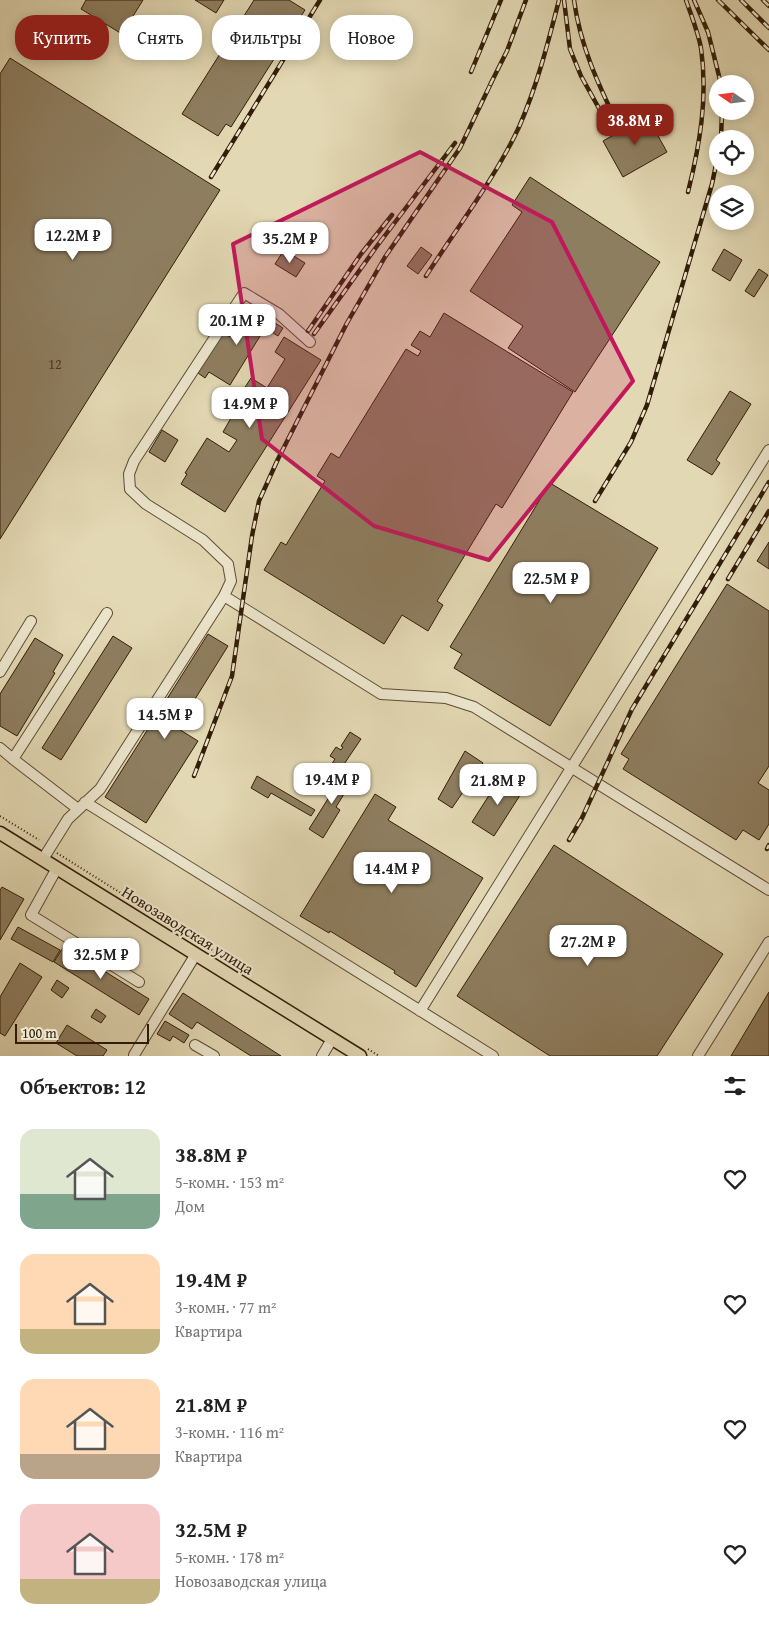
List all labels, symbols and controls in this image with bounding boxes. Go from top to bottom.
chip: Купить [15,15,109,60]
chip: Снять [119,15,202,60]
chip: Фильтры [212,15,320,60]
chip: Новое [330,15,413,60]
north arrow [709,75,754,120]
map controls [709,75,754,230]
pin: 38.8M ₽ [589,104,681,146]
text: 38.8M ₽ [608,108,662,132]
button: locate [709,130,754,175]
button: layers [709,185,754,230]
pin: 12.2M ₽ [27,218,119,261]
pin: 35.2M ₽ [244,222,336,264]
text: 12.2M ₽ [46,223,100,247]
text: 35.2M ₽ [263,226,317,250]
pin: 20.1M ₽ [191,304,283,346]
text: 20.1M ₽ [210,308,264,332]
house number: 12 [48,354,62,374]
pin: 14.9M ₽ [204,386,296,429]
text: 14.9M ₽ [223,391,277,415]
pin: 22.5M ₽ [505,562,597,604]
text: 22.5M ₽ [524,566,578,590]
pin: 14.5M ₽ [119,698,211,740]
text: 14.5M ₽ [138,702,192,726]
pin: 19.4M ₽ [286,762,378,805]
pin: 21.8M ₽ [452,764,544,806]
text: 19.4M ₽ [305,767,359,791]
text: 21.8M ₽ [471,768,525,792]
pin: 14.4M ₽ [346,852,438,894]
text: 14.4M ₽ [365,856,419,880]
street label: Новозаводская улица [117,880,259,981]
pin: 27.2M ₽ [542,924,634,967]
text: 27.2M ₽ [561,929,615,953]
pin: 32.5M ₽ [55,938,147,980]
text: 32.5M ₽ [74,942,128,966]
scale bar [15,1021,149,1044]
text: 100 m [22,1023,57,1043]
text: Объектов: 12 [20,1071,146,1102]
icon: filters [721,1072,749,1100]
text: 38.8M ₽ [175,1139,247,1170]
icon: home [60,1149,120,1209]
icon: heart [721,1165,749,1193]
text: 5-комн. · 153 m² [175,1170,284,1194]
text: Дом [175,1194,205,1218]
text: 19.4M ₽ [175,1264,247,1295]
icon: home [60,1274,120,1334]
icon: heart [721,1290,749,1318]
text: 3-комн. · 77 m² [175,1295,276,1319]
text: Квартира [175,1319,242,1343]
text: 21.8M ₽ [175,1389,247,1420]
icon: home [60,1399,120,1459]
icon: heart [721,1415,749,1443]
text: 3-комн. · 116 m² [175,1420,284,1444]
text: Квартира [175,1444,242,1468]
text: 32.5M ₽ [175,1514,247,1545]
icon: home [60,1524,120,1584]
icon: heart [721,1540,749,1568]
text: 5-комн. · 178 m² [175,1545,284,1569]
text: Новозаводская улица [175,1569,327,1593]

